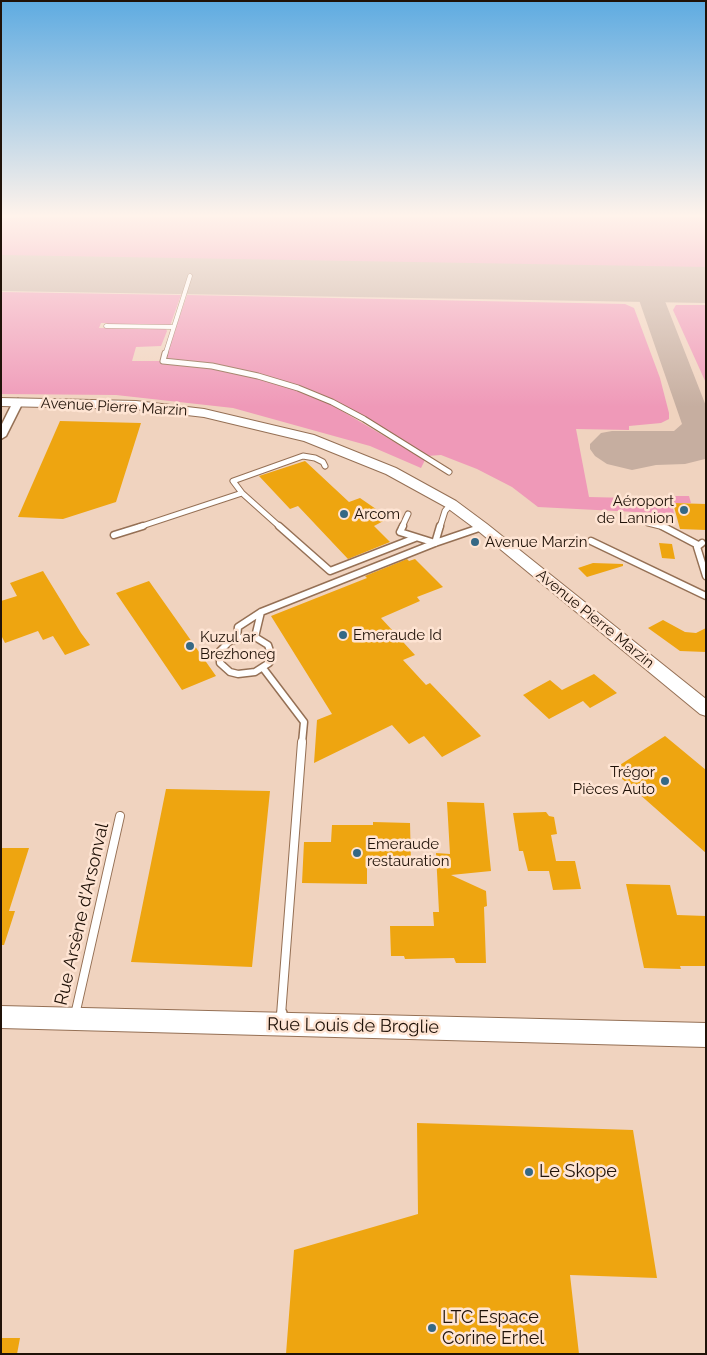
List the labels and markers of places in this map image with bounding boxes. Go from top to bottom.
place label: Aéroport de Lannion [597,492,674,527]
marker: Aéroport de Lannion [678,504,690,516]
place label: Arcom [354,505,400,523]
marker: Arcom [338,508,350,520]
place label: Avenue Marzin [485,533,587,551]
marker: Avenue Marzin [469,536,481,548]
place label: Emeraude Id [353,626,442,644]
place label: Kuzul ar Brezhoneg [200,628,276,663]
marker: Emeraude Id [337,629,349,641]
marker: Kuzul ar Brezhoneg [184,640,196,652]
place label: Trégor Pièces Auto [573,763,655,798]
marker: Trégor Pièces Auto [659,775,671,787]
place label: Emeraude restauration [367,835,449,870]
marker: Emeraude restauration [351,847,363,859]
place label: Le Skope [539,1161,617,1183]
marker: Le Skope [523,1166,535,1178]
place label: LTC Espace Corine Erhel [442,1307,544,1350]
marker: LTC Espace Corine Erhel [426,1322,438,1334]

